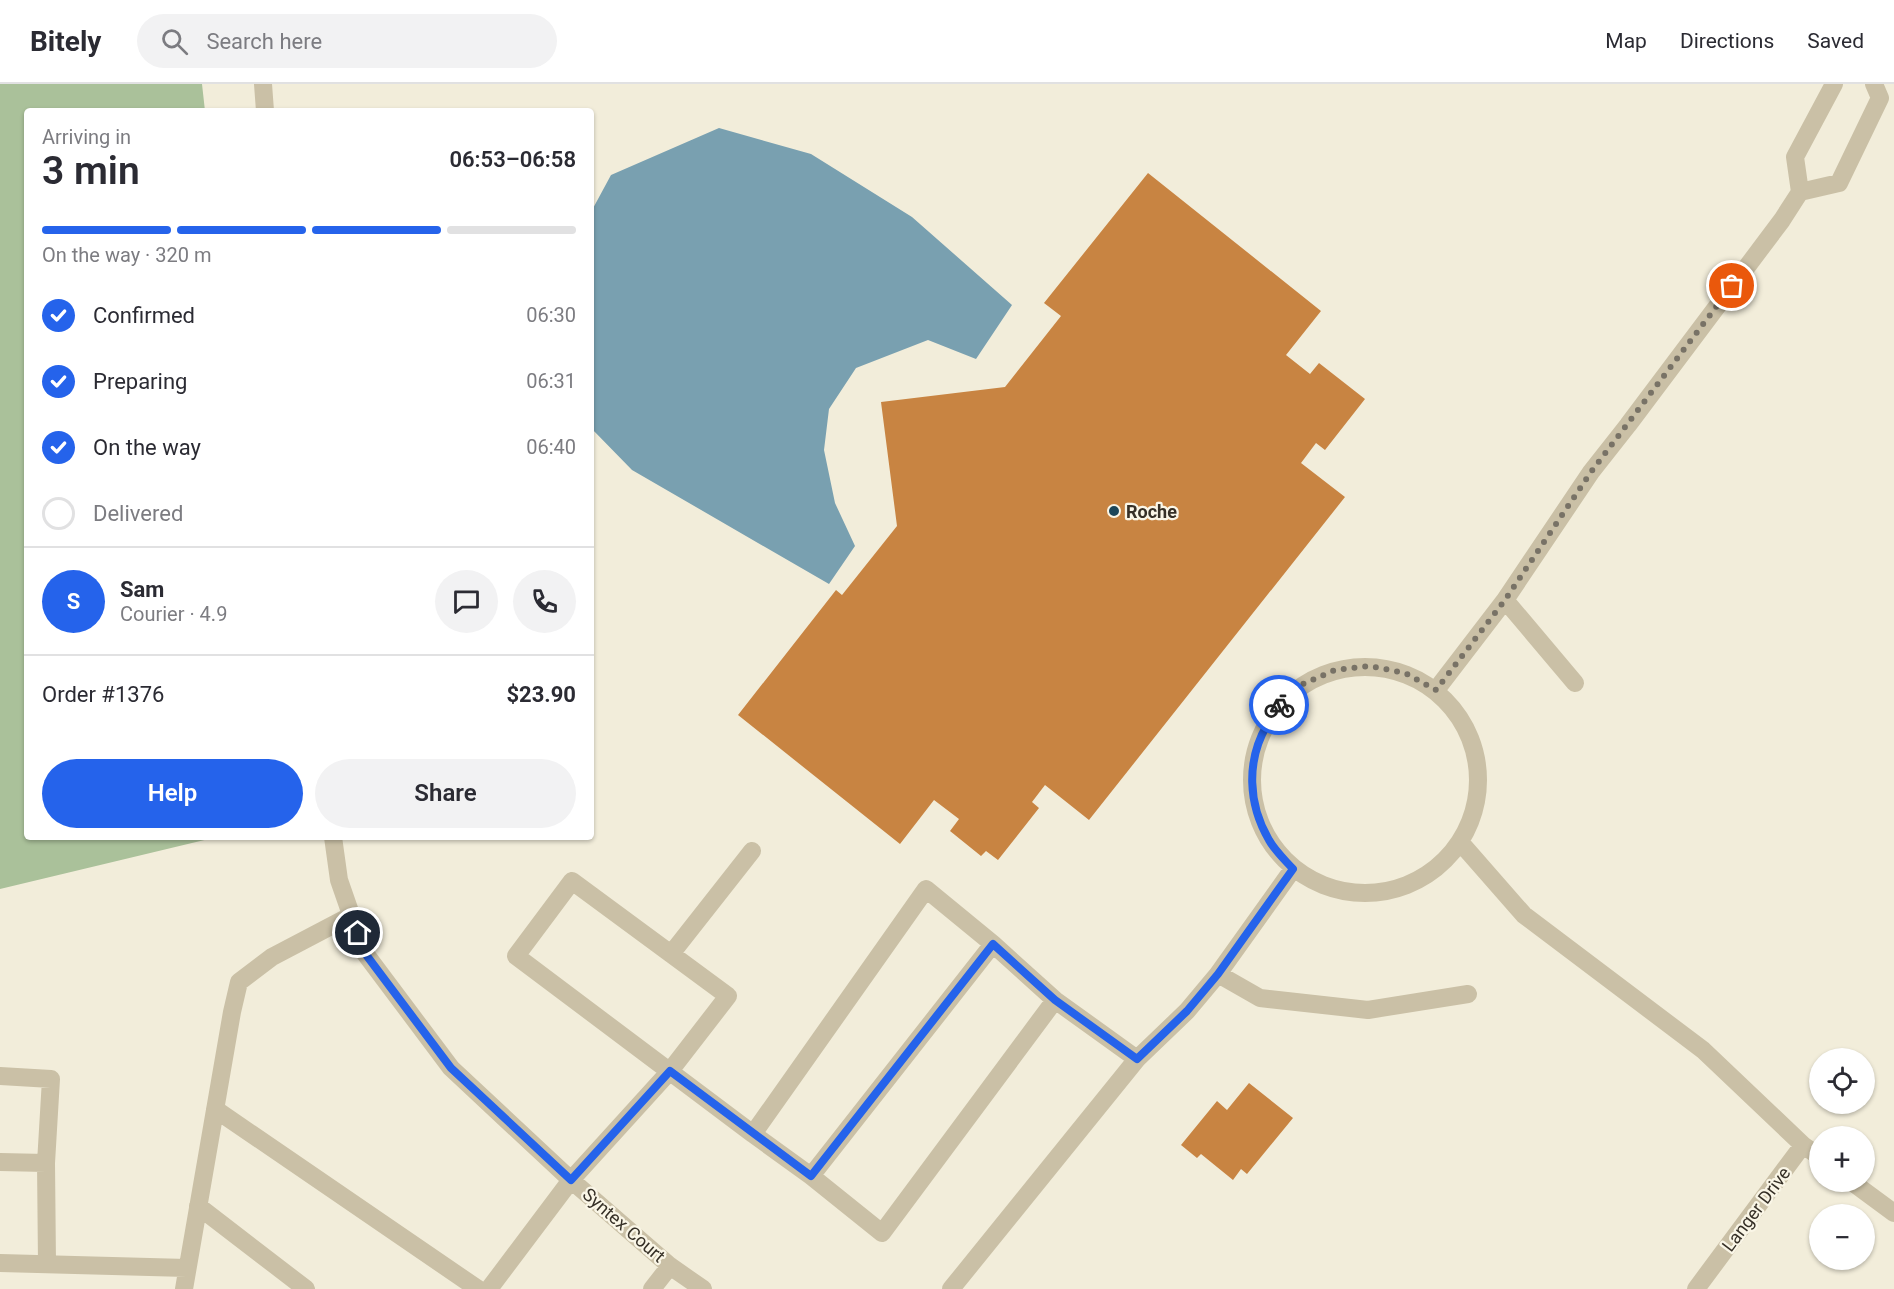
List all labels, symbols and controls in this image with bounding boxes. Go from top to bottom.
search box [137,14,557,68]
text: Bitely [30,25,101,58]
icon: search [158,25,191,58]
text: Search here [206,29,322,54]
text: Map [1605,29,1647,53]
text: Directions [1680,29,1774,53]
text: Saved [1807,29,1864,53]
text: Arriving in [42,125,131,149]
text: 06:53–06:58 [449,147,576,172]
text: 3 min [42,148,140,194]
text: On the way · 320 m [42,243,211,267]
pin [1706,260,1757,311]
icon: bag [1715,269,1748,302]
icon: check [42,299,75,332]
text: Confirmed [93,303,195,328]
text: 06:30 [526,303,576,327]
icon: check [42,365,75,398]
text: Preparing [93,369,187,394]
text: 06:31 [526,369,576,393]
icon: check [42,431,75,464]
text: On the way [93,435,201,460]
text: 06:40 [526,435,576,459]
text: Delivered [93,501,183,526]
place label: Roche [1126,501,1177,522]
marker: Roche [1107,504,1121,518]
button: chat [435,570,498,633]
button: phone [513,570,576,633]
text: Sam [120,577,164,602]
text: S [67,589,80,614]
text: Courier · 4.9 [120,602,227,626]
courier [1249,675,1309,735]
text: Order #1376 [42,682,164,707]
text: $23.90 [507,682,576,707]
icon: bike [1263,689,1296,722]
button: Help [42,759,303,828]
button: Share [315,759,576,828]
pin [332,907,383,958]
icon: home [341,916,374,949]
map controls [1809,1048,1875,1270]
button: locate [1809,1048,1875,1114]
button: + [1809,1126,1875,1192]
street label: Langer Drive [1717,1163,1795,1255]
street label: Syntex Court [579,1184,670,1267]
button: − [1809,1204,1875,1270]

